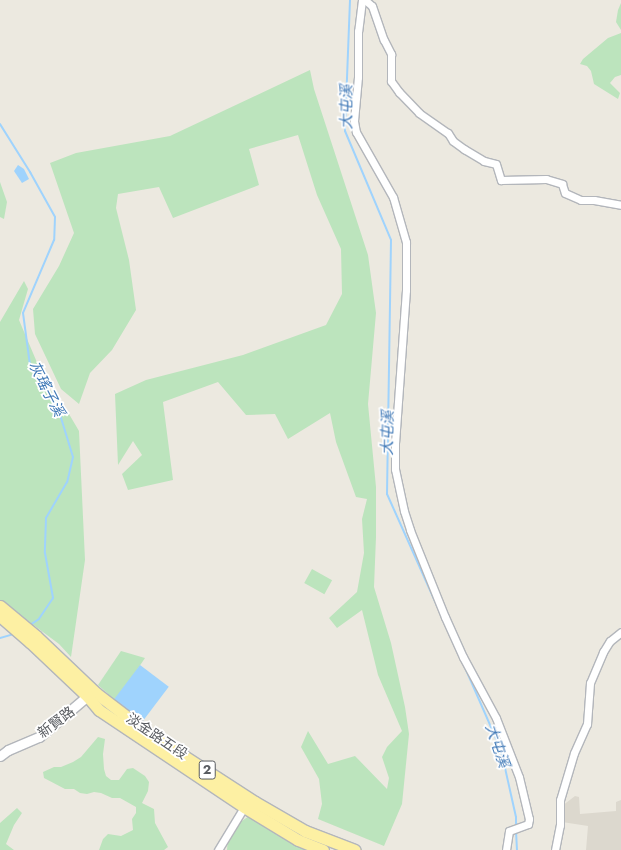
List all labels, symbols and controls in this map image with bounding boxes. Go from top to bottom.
water label: 大屯溪 [338,85,356,129]
water label: 灰瑤子溪 [24,358,68,420]
water label: 大屯溪 [379,410,397,456]
street label: 新賢路 [34,703,78,741]
street label: 淡金路五段 [123,709,191,763]
water label: 大屯溪 [481,722,513,770]
road number: 2 [198,759,216,781]

